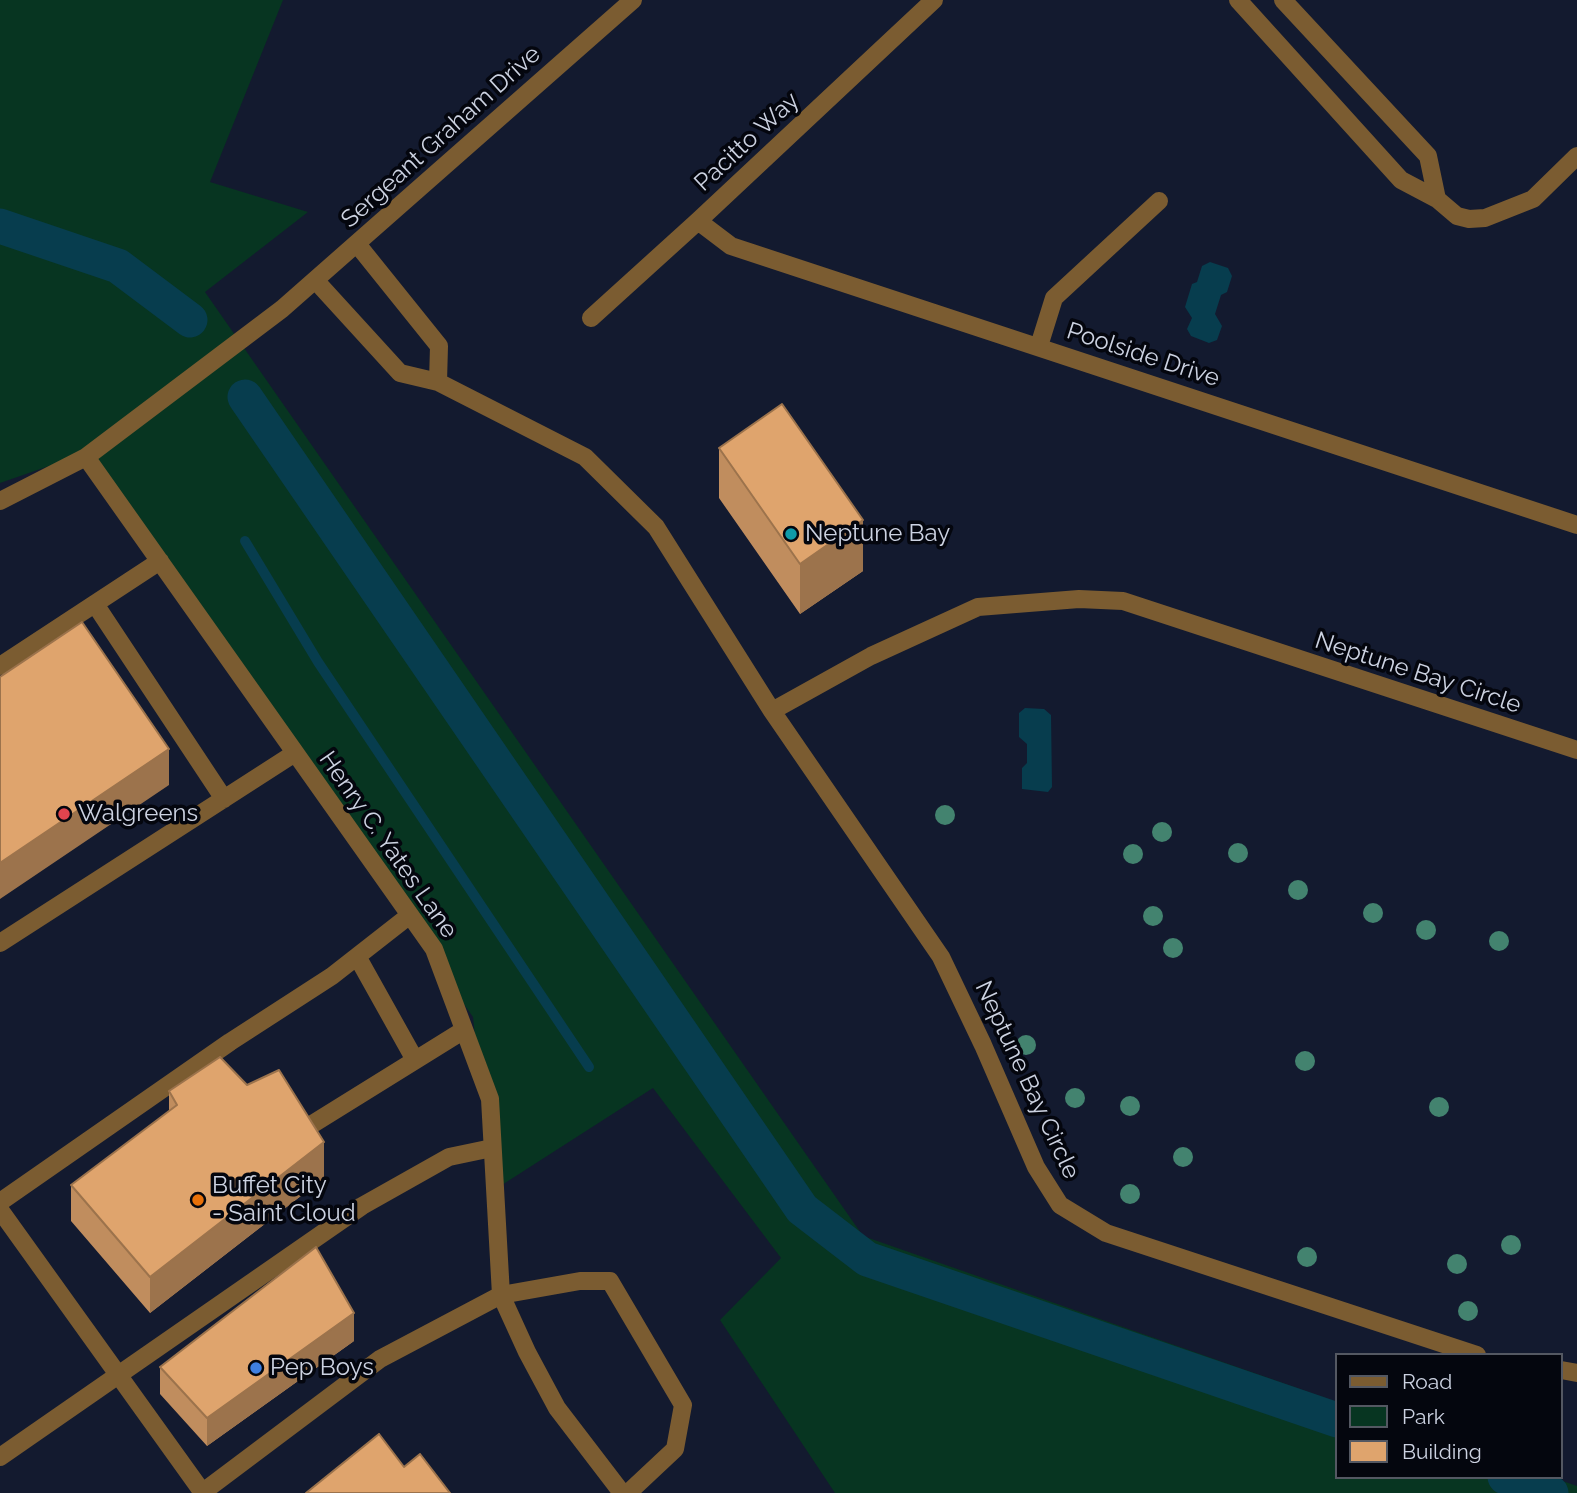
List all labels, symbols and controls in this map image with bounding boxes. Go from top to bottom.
street label: Sergeant Graham Drive [336,40,546,234]
street label: Pacitto Way [689,86,805,198]
street label: Poolside Drive [1063,317,1223,393]
place label: Neptune Bay [805,520,950,548]
marker: Neptune Bay [783,526,799,542]
street label: Neptune Bay Circle [1311,626,1525,720]
street label: Henry C. Yates Lane [313,746,463,944]
place label: Walgreens [78,800,198,828]
marker: Walgreens [56,806,72,822]
street label: Neptune Bay Circle [969,977,1085,1183]
place label: Buffet City - Saint Cloud [212,1172,356,1228]
marker: Buffet City - Saint Cloud [190,1192,206,1208]
legend [1336,1353,1563,1479]
place label: Pep Boys [270,1354,374,1382]
marker: Pep Boys [248,1360,264,1376]
text: Road [1402,1369,1452,1394]
text: Park [1402,1404,1445,1429]
text: Building [1402,1439,1482,1464]

